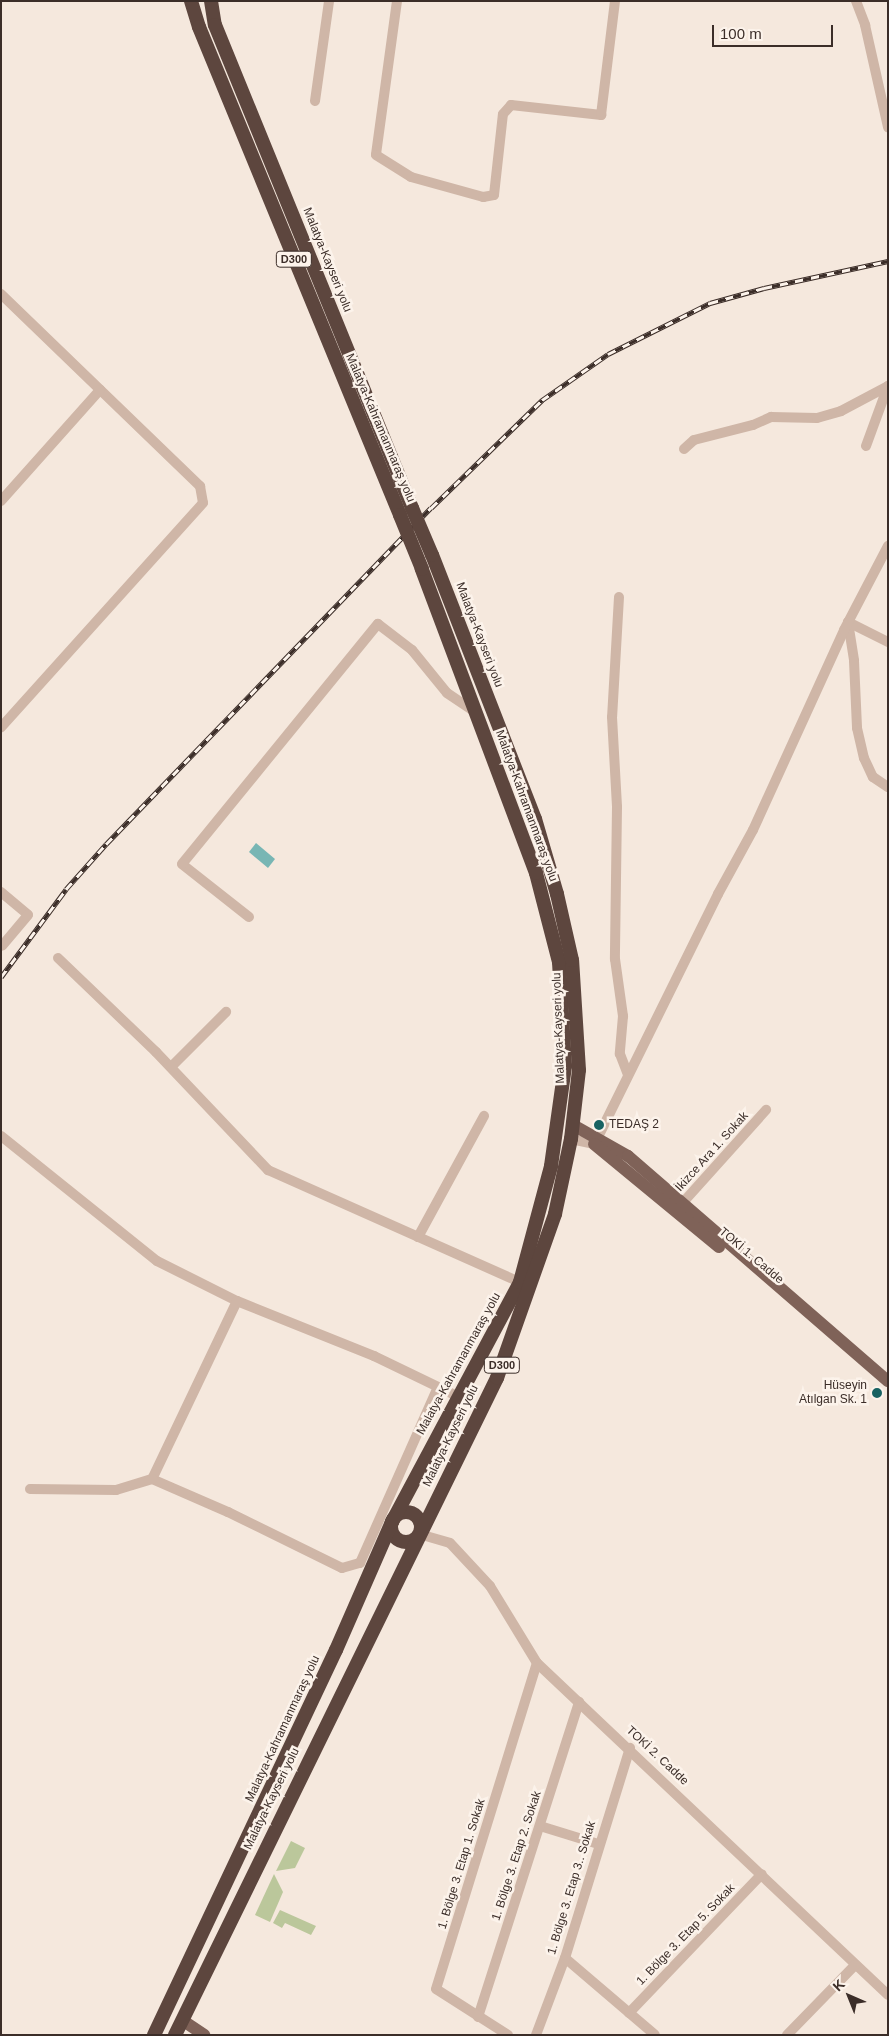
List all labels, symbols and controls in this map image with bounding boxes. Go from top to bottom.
scale bar [714,15,835,47]
text: 100 m [720,25,762,42]
street label: Malatya-Kayseri yolu [299,206,355,314]
road number: D300 [275,250,313,268]
street label: Malatya-Kahramanmaraş yolu [342,352,418,504]
street label: Malatya-Kayseri yolu [452,580,506,690]
street label: Malatya-Kahramanmaraş yolu [492,728,560,884]
street label: Malatya-Kayseri yolu [550,972,568,1084]
street label: İkizce Ara 1. Sokak [672,1109,752,1195]
place label: TEDAŞ 2 [609,1118,659,1132]
marker: TEDAŞ 2 [593,1119,605,1131]
street label: TOKİ 1. Cadde [716,1225,786,1287]
street label: Malatya-Kahramanmaraş yolu [414,1291,504,1437]
road number: D300 [483,1356,521,1374]
place label: Hüseyin Atılgan Sk. 1 [799,1379,867,1407]
street label: Malatya-Kayseri yolu [420,1383,482,1489]
marker: Hüseyin Atılgan Sk. 1 [871,1387,883,1399]
street label: Malatya-Kahramanmaraş yolu [243,1653,323,1805]
street label: TOKİ 2. Cadde [623,1724,691,1788]
street label: Malatya-Kayseri yolu [241,1746,303,1852]
street label: 1. Bölge 3. Etap 2. Sokak [489,1789,545,1923]
street label: 1. Bölge 3. Etap 1. Sokak [435,1797,489,1931]
street label: 1. Bölge 3. Etap 3.. Sokak [545,1820,599,1956]
street label: 1. Bölge 3. Etap 5. Sokak [634,1881,738,1989]
north arrow [824,1971,874,2021]
text: K [829,1976,848,1994]

